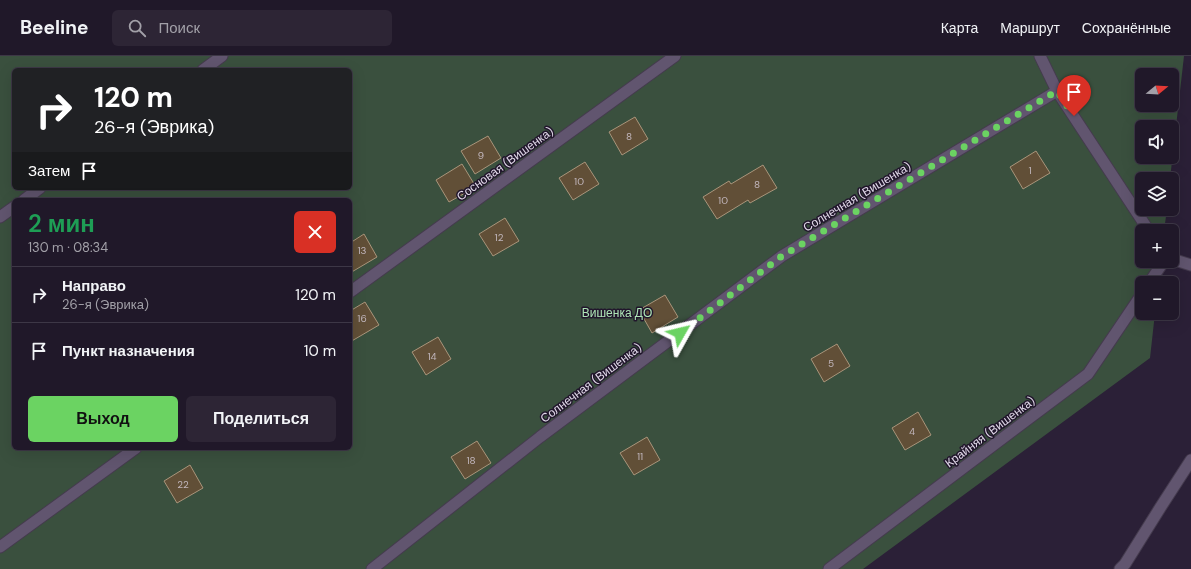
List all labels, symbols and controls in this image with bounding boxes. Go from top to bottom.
search box [112,10,392,46]
text: Beeline [20,15,88,40]
icon: search [126,17,148,39]
text: Поиск [158,18,200,38]
text: Карта [941,19,978,37]
text: Маршрут [1000,19,1060,37]
text: Сохранённые [1082,19,1171,37]
north arrow [1135,68,1179,112]
map controls [1135,68,1179,320]
pin [1057,75,1091,116]
text: 120 m [94,79,173,116]
icon: arrive [1063,81,1085,103]
icon: right [28,84,80,136]
text: 26-я (Эврика) [94,115,214,139]
button: sound [1135,120,1179,164]
street label: Сосновая (Вишенка) [453,123,557,205]
house number: 8 [626,130,632,143]
house number: 9 [478,149,484,162]
street label: Солнечная (Вишенка) [800,158,914,236]
icon: arrive [78,160,100,182]
text: Затем [28,161,70,181]
house number: 1 [1028,164,1032,177]
button: layers [1135,172,1179,216]
house number: 10 [574,175,584,188]
house number: 8 [754,178,760,191]
house number: 10 [718,194,728,207]
text: 2 мин [28,208,95,239]
button: close [294,211,336,253]
button: + [1135,224,1179,268]
house number: 12 [495,231,504,244]
text: 130 m · 08:34 [28,239,108,256]
house number: 13 [357,244,367,257]
text: Направо [62,276,126,296]
button: − [1135,276,1179,320]
icon: right [28,284,50,306]
text: 120 m [295,285,336,305]
text: 26-я (Эврика) [62,296,149,313]
park label: Вишенка ДО [582,305,652,321]
house number: 16 [357,312,367,325]
position arrow [659,312,701,354]
icon: arrive [28,340,50,362]
street label: Солнечная (Вишенка) [537,340,645,426]
text: Пункт назначения [62,341,195,361]
text: 10 m [304,341,336,361]
house number: 14 [427,350,437,363]
house number: 5 [828,357,834,370]
street label: Крайняя (Вишенка) [942,393,1038,471]
button: Выход [28,396,178,442]
button: Поделиться [186,396,336,442]
house number: 4 [909,425,915,438]
house number: 11 [637,450,643,463]
house number: 18 [466,454,476,467]
house number: 22 [177,478,189,491]

